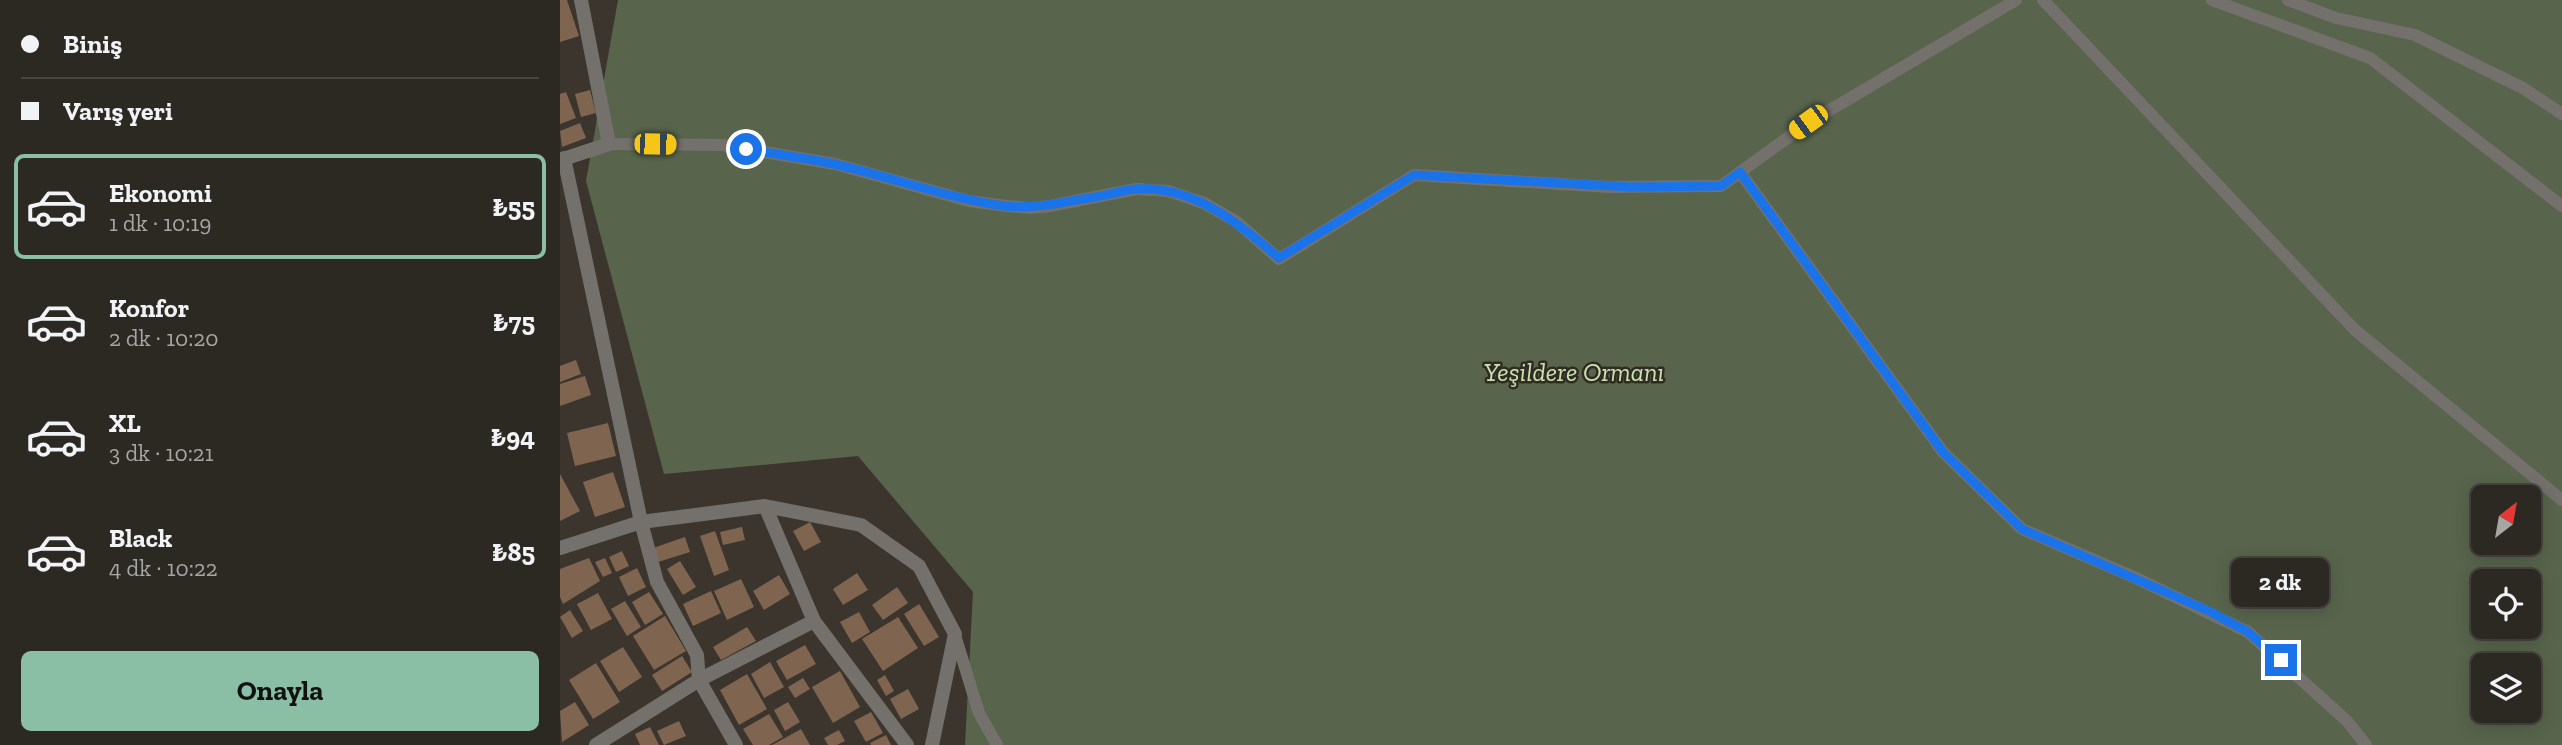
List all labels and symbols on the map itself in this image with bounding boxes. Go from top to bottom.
car [1785,101,1832,143]
car [634,133,677,155]
route start [730,133,762,165]
park label: Yeşildere Ormanı [1484,356,1664,388]
north arrow [2471,485,2541,555]
callout: 2 dk [2232,558,2330,608]
route end [2265,644,2297,676]

